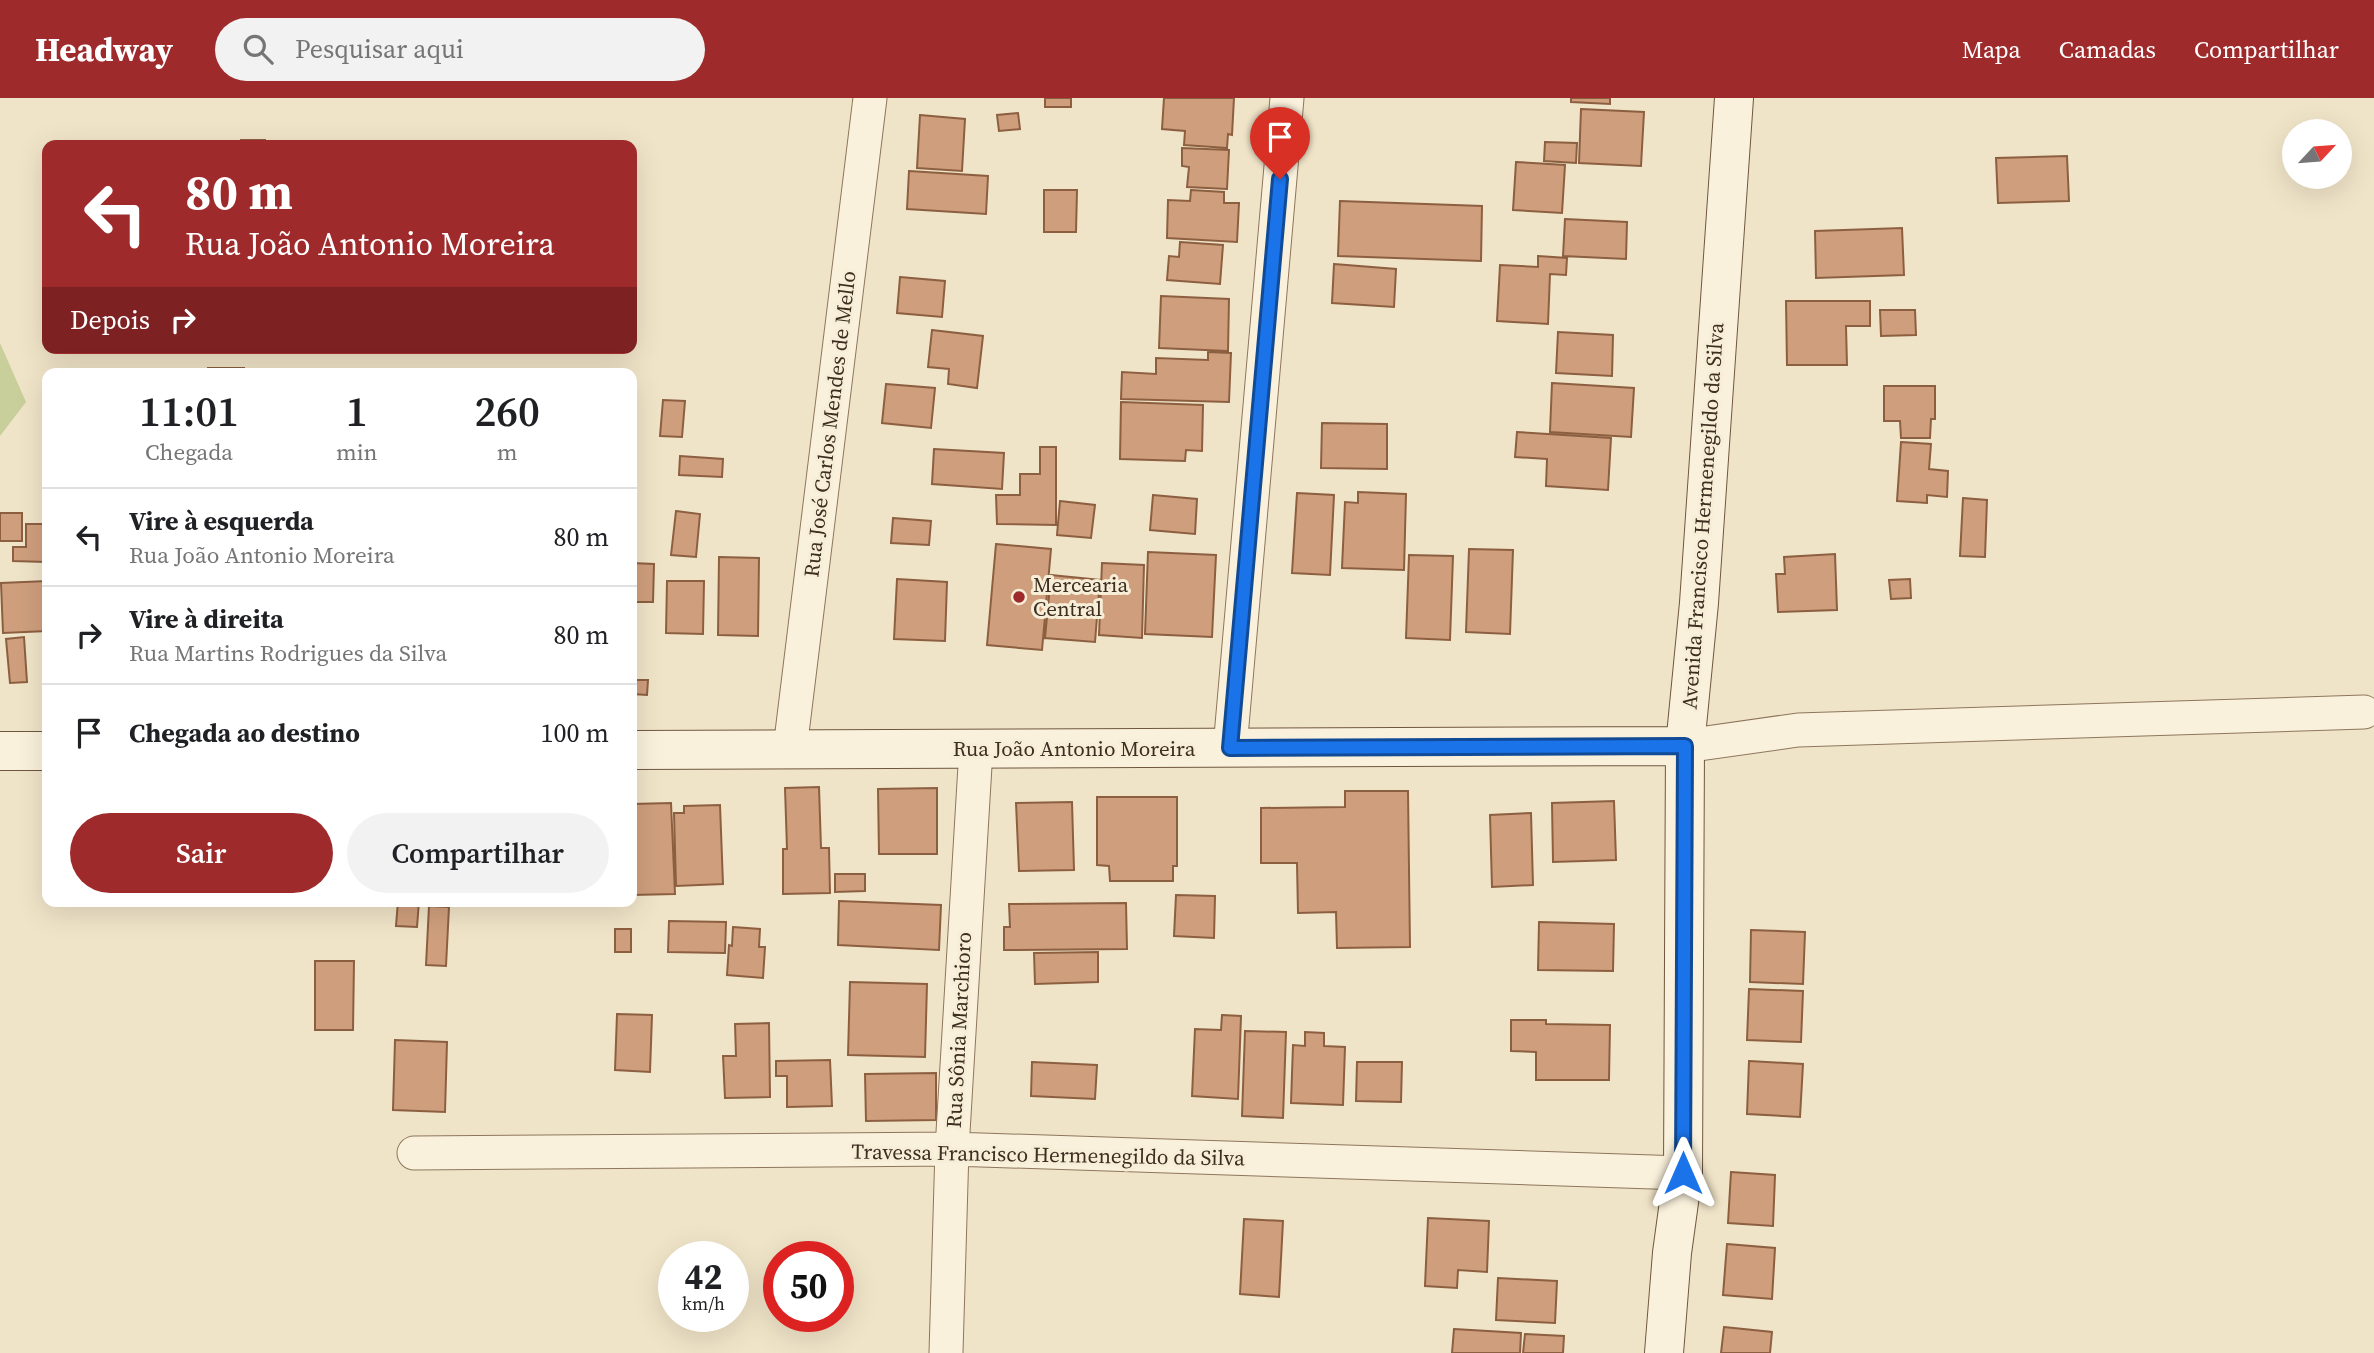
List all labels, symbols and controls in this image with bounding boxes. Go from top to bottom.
search box [215,18,705,81]
text: Headway [35,27,173,72]
icon: search [239,30,277,68]
text: Pesquisar aqui [295,31,464,67]
text: Mapa [1962,33,2021,66]
text: Camadas [2059,33,2156,66]
text: Compartilhar [2194,33,2339,66]
pin [1250,107,1310,179]
icon: arrive [1261,118,1299,156]
north arrow [2282,119,2352,189]
map controls [2282,119,2352,189]
text: 80 m [185,158,293,225]
icon: left [70,168,161,259]
text: Rua João Antonio Moreira [185,222,555,266]
street label: Rua José Carlos Mendes de Mello [796,269,863,579]
icon: right [164,301,202,339]
text: Depois [70,302,150,338]
street label: Avenida Francisco Hermenegildo da Silva [1675,321,1731,710]
text: 11:01 [139,382,239,440]
text: 1 [346,382,368,440]
text: 260 [474,382,540,440]
text: Chegada [145,436,233,468]
text: min [336,436,377,468]
text: m [497,436,518,468]
text: Vire à esquerda [129,503,314,539]
icon: left [70,518,108,556]
text: 80 m [554,519,609,555]
text: Rua João Antonio Moreira [129,539,395,571]
place label: Mercearia Central [1033,570,1128,623]
marker: Mercearia Central [1011,589,1027,605]
text: Vire à direita [129,601,284,637]
icon: right [70,616,108,654]
text: 80 m [554,617,609,653]
text: Rua Martins Rodrigues da Silva [129,637,447,669]
icon: arrive [70,714,108,752]
text: Chegada ao destino [129,715,360,751]
text: 100 m [541,715,609,751]
street label: Rua João Antonio Moreira [953,734,1196,763]
button: Sair [70,813,333,893]
button: Compartilhar [347,813,609,893]
street label: Rua Sônia Marchioro [939,931,978,1129]
position arrow [1646,1136,1720,1210]
street label: Travessa Francisco Hermenegildo da Silva [851,1137,1245,1172]
speed limit sign: 50 [763,1241,854,1332]
text: 42 [685,1253,722,1301]
text: km/h [682,1291,725,1316]

